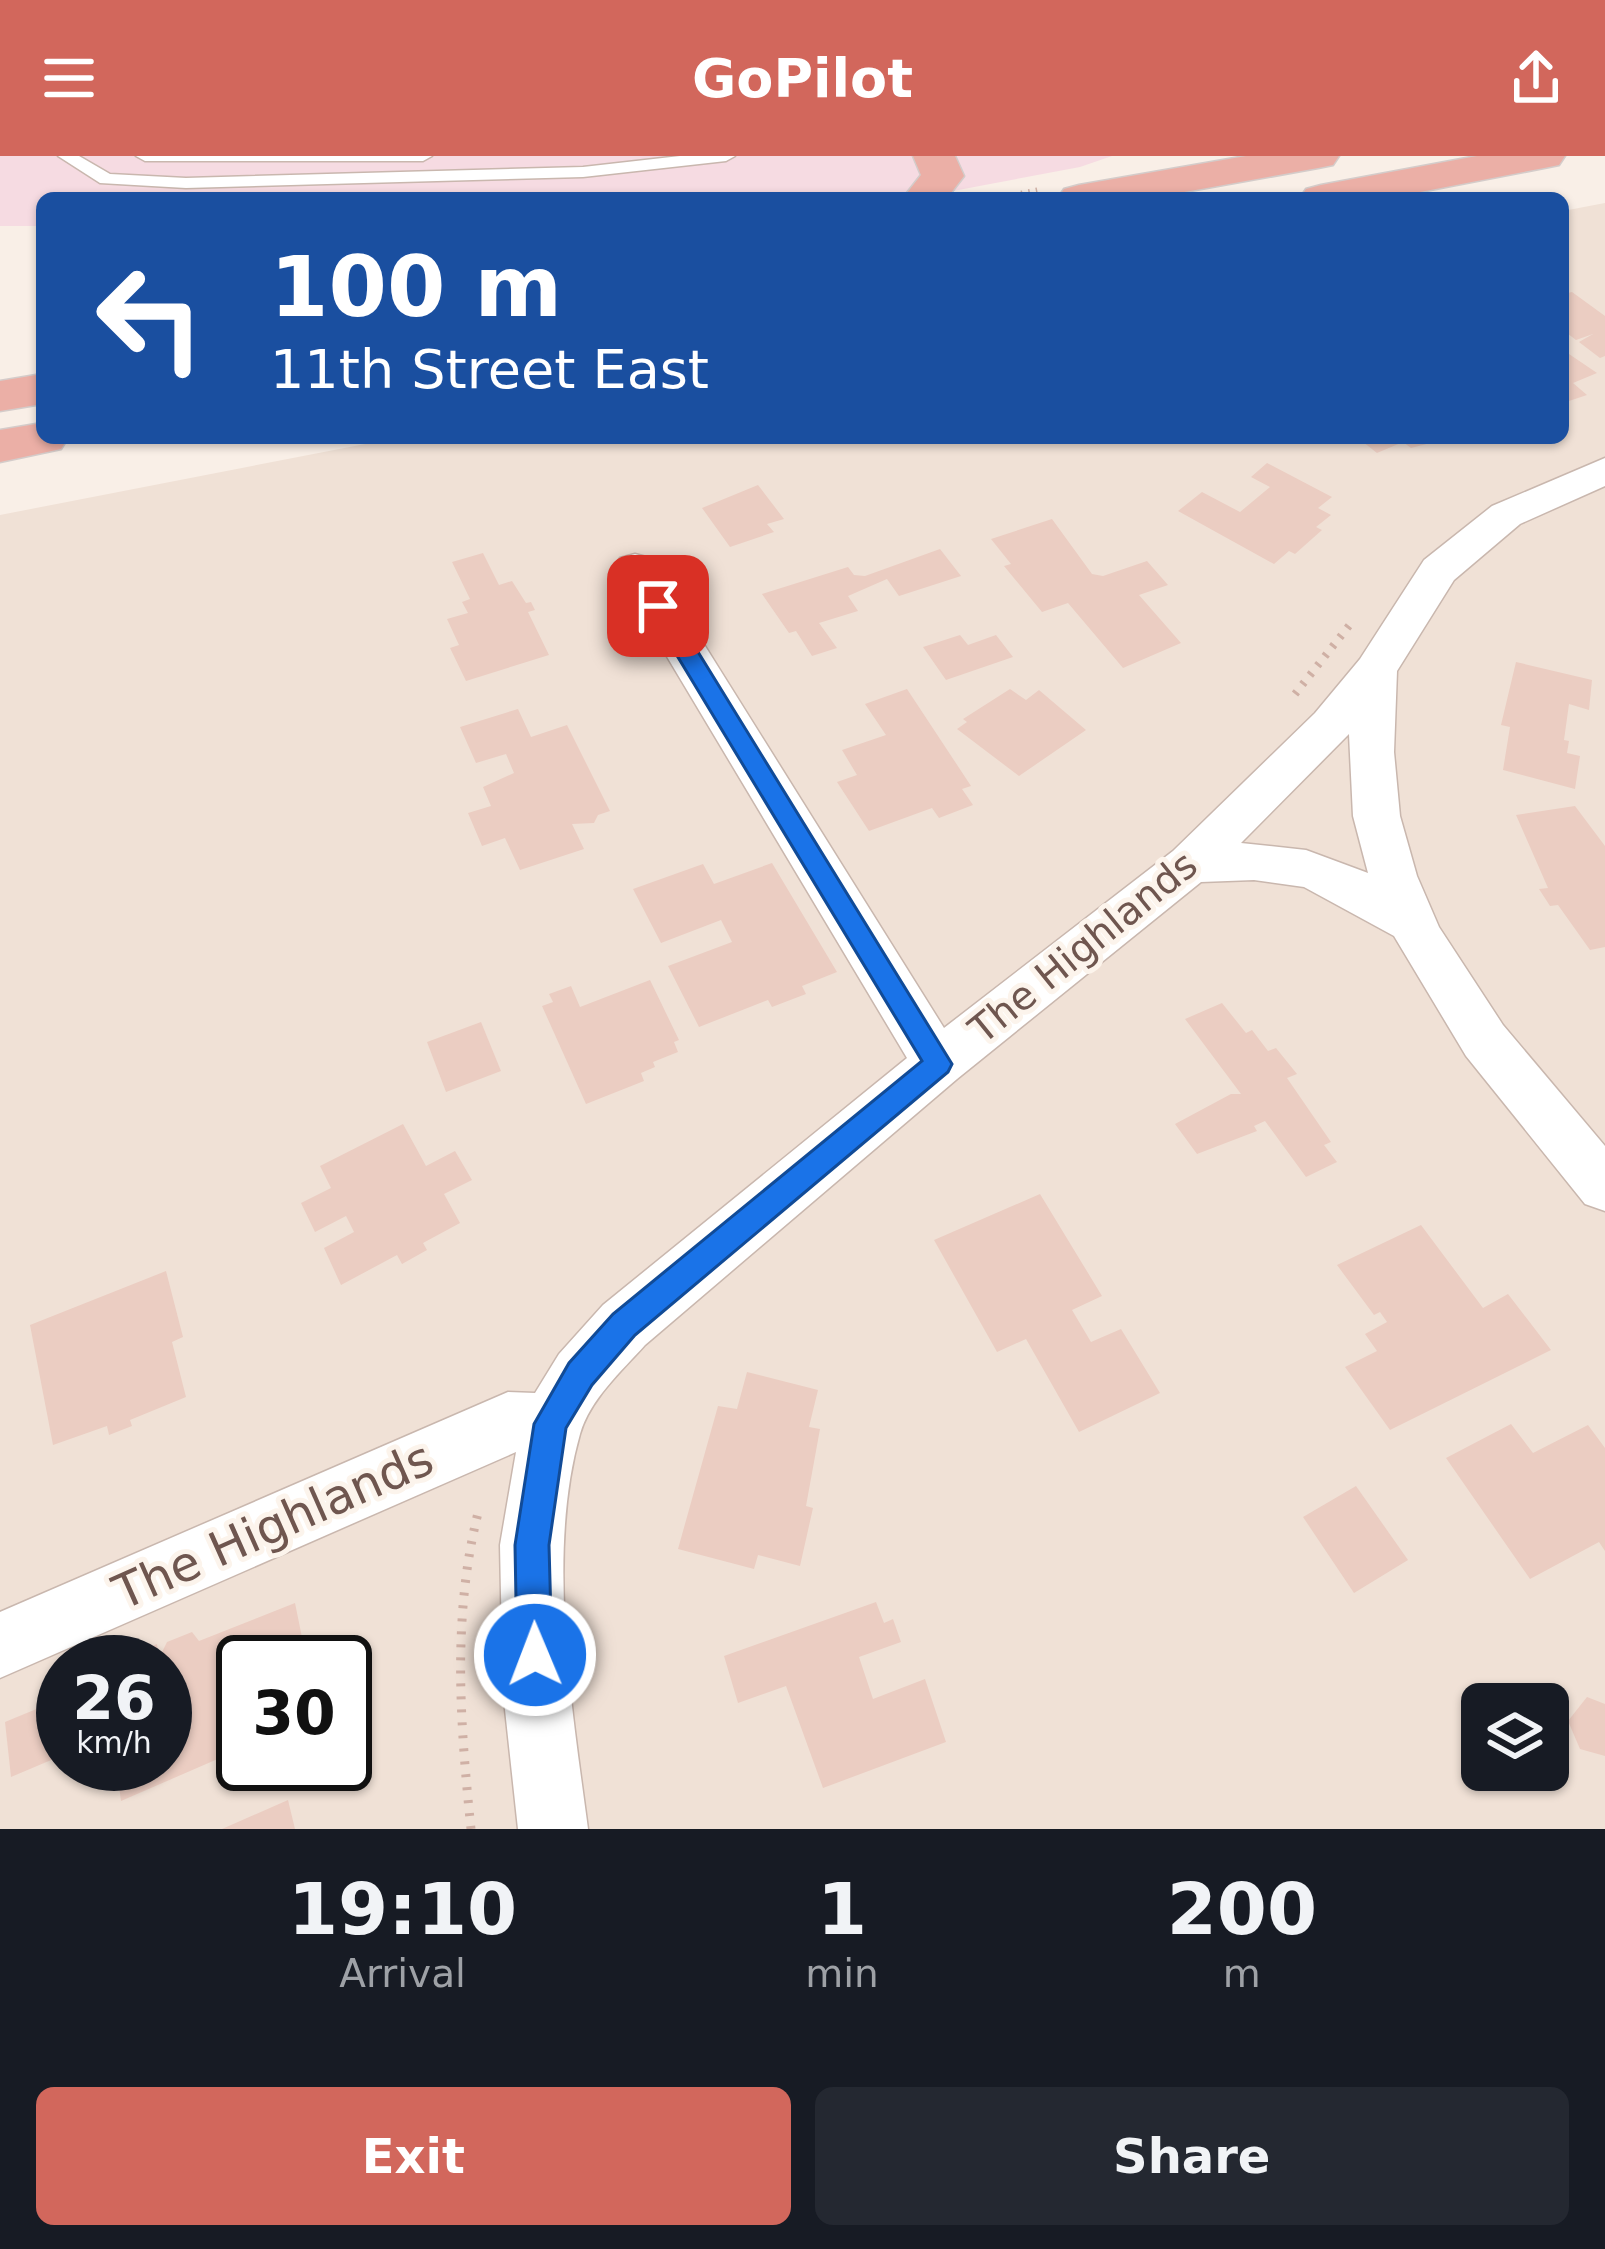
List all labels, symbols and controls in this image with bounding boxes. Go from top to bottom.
icon: menu [36,45,102,111]
icon: share [1503,45,1569,111]
text: GoPilot [692,47,913,110]
text: 100 m [270,238,562,336]
icon: left [72,240,228,396]
text: 11th Street East [270,338,709,401]
pin [607,555,709,657]
icon: arrive [625,573,691,639]
street label: The Highlands [960,842,1206,1053]
street label: The Highlands [104,1430,441,1621]
position arrow [472,1592,598,1718]
speed limit sign: 30 [216,1635,372,1791]
text: 26 [72,1663,156,1733]
map controls [1461,1683,1569,1791]
button: layers [1461,1683,1569,1791]
text: km/h [76,1725,152,1760]
text: 19:10 [288,1867,517,1951]
text: 1 [817,1867,867,1951]
text: 200 [1167,1867,1317,1951]
text: Arrival [339,1951,466,1996]
text: min [805,1951,879,1996]
text: m [1223,1951,1261,1996]
button: Exit [36,2087,791,2225]
button: Share [815,2087,1569,2225]

